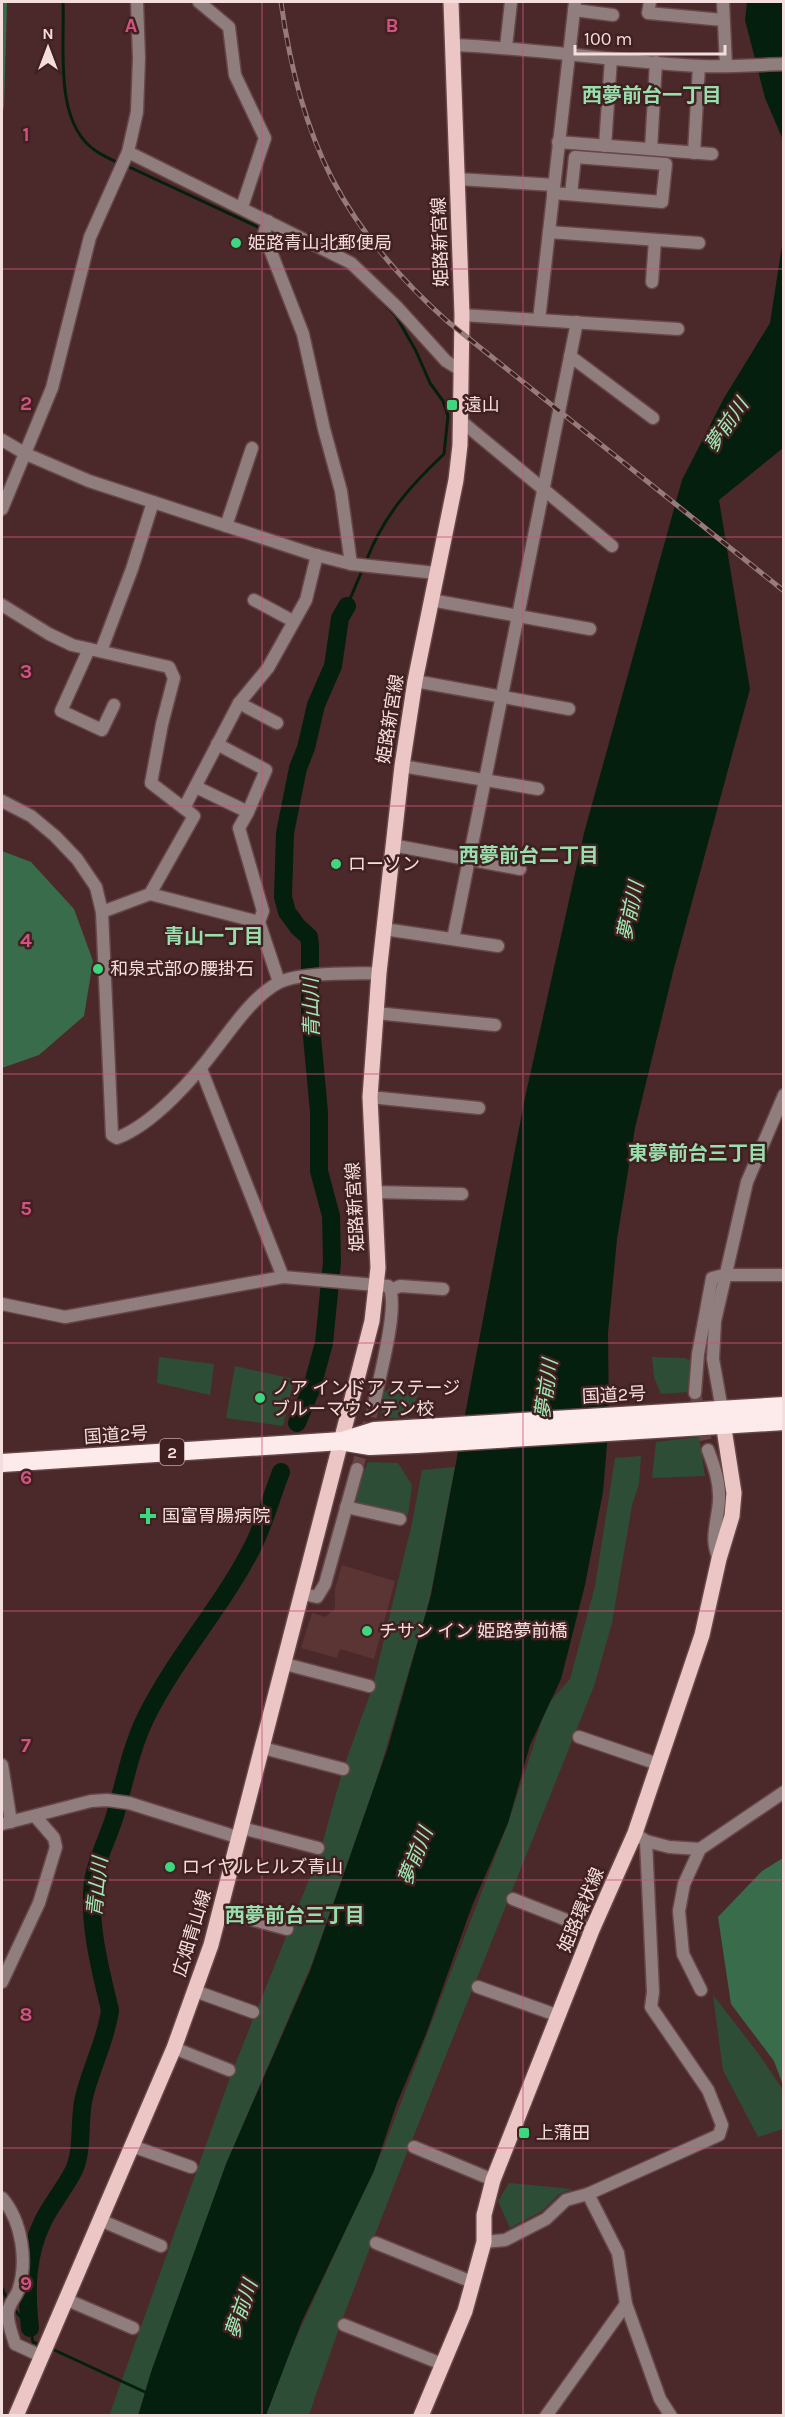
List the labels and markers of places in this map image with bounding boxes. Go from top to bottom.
place label: 姫路青山北郵便局 [248,232,392,254]
marker: 姫路青山北郵便局 [229,236,243,250]
place label: 遠山 [464,394,500,416]
marker: 遠山 [445,398,459,412]
place label: ローソン [348,853,420,875]
marker: ローソン [329,857,343,871]
place label: 和泉式部の腰掛石 [110,958,254,980]
marker: 和泉式部の腰掛石 [91,962,105,976]
place label: ノア インドア ステージ ブルーマウンテン校 [272,1377,460,1420]
marker: ノア インドア ステージ ブルーマウンテン校 [253,1391,267,1405]
place label: 国富胃腸病院 [162,1505,270,1527]
marker: 国富胃腸病院 [139,1507,157,1525]
place label: チサン イン 姫路夢前橋 [379,1620,568,1642]
marker: チサン イン 姫路夢前橋 [360,1624,374,1638]
place label: ロイヤルヒルズ青山 [182,1856,343,1878]
marker: ロイヤルヒルズ青山 [163,1860,177,1874]
place label: 上蒲田 [536,2122,590,2144]
marker: 上蒲田 [517,2126,531,2140]

